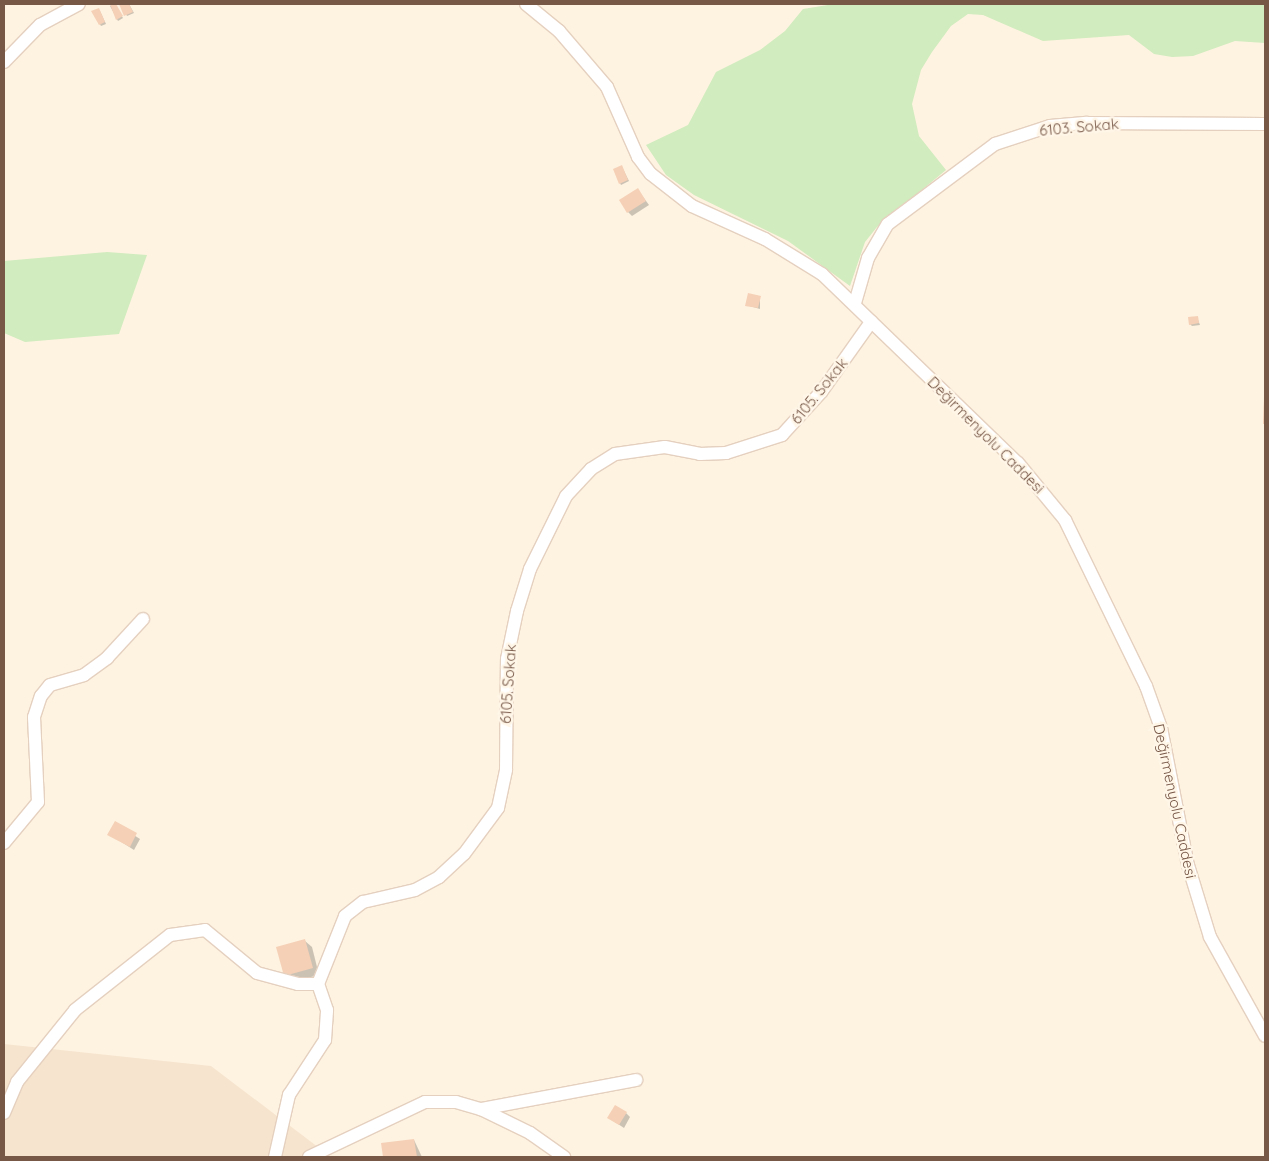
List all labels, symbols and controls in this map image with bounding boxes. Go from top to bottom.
street label: 6103. Sokak [1039,115,1119,139]
street label: 6105. Sokak [787,354,851,428]
street label: Değirmenyolu Caddesi [924,373,1048,497]
street label: 6105. Sokak [496,644,520,724]
street label: Değirmenyolu Caddesi [1150,722,1200,880]

